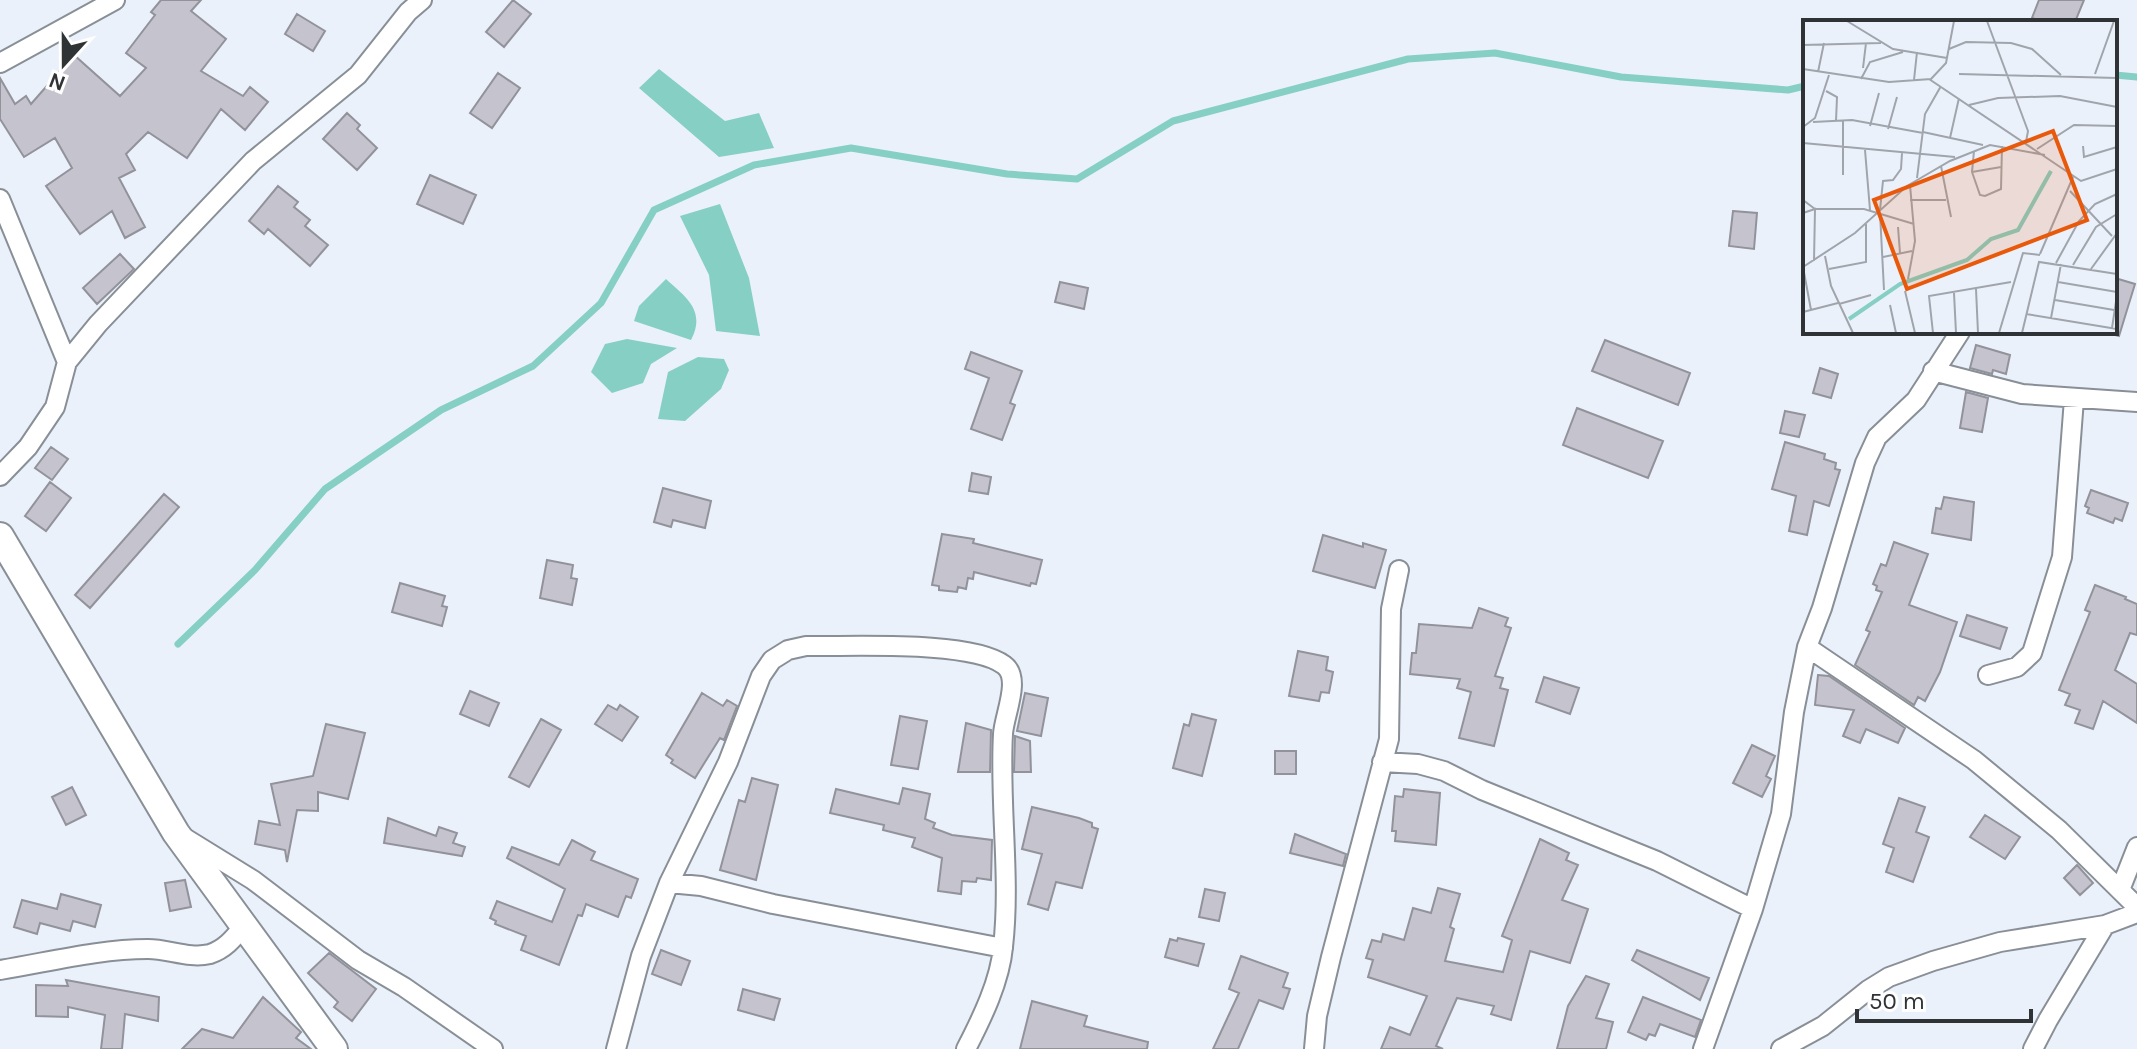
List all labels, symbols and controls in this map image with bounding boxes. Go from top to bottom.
inset map [1803,20,2117,334]
north arrow [24,24,104,104]
text: N [45,67,69,97]
scale bar [1857,973,2031,1023]
text: 50 m [1869,987,1925,1015]

